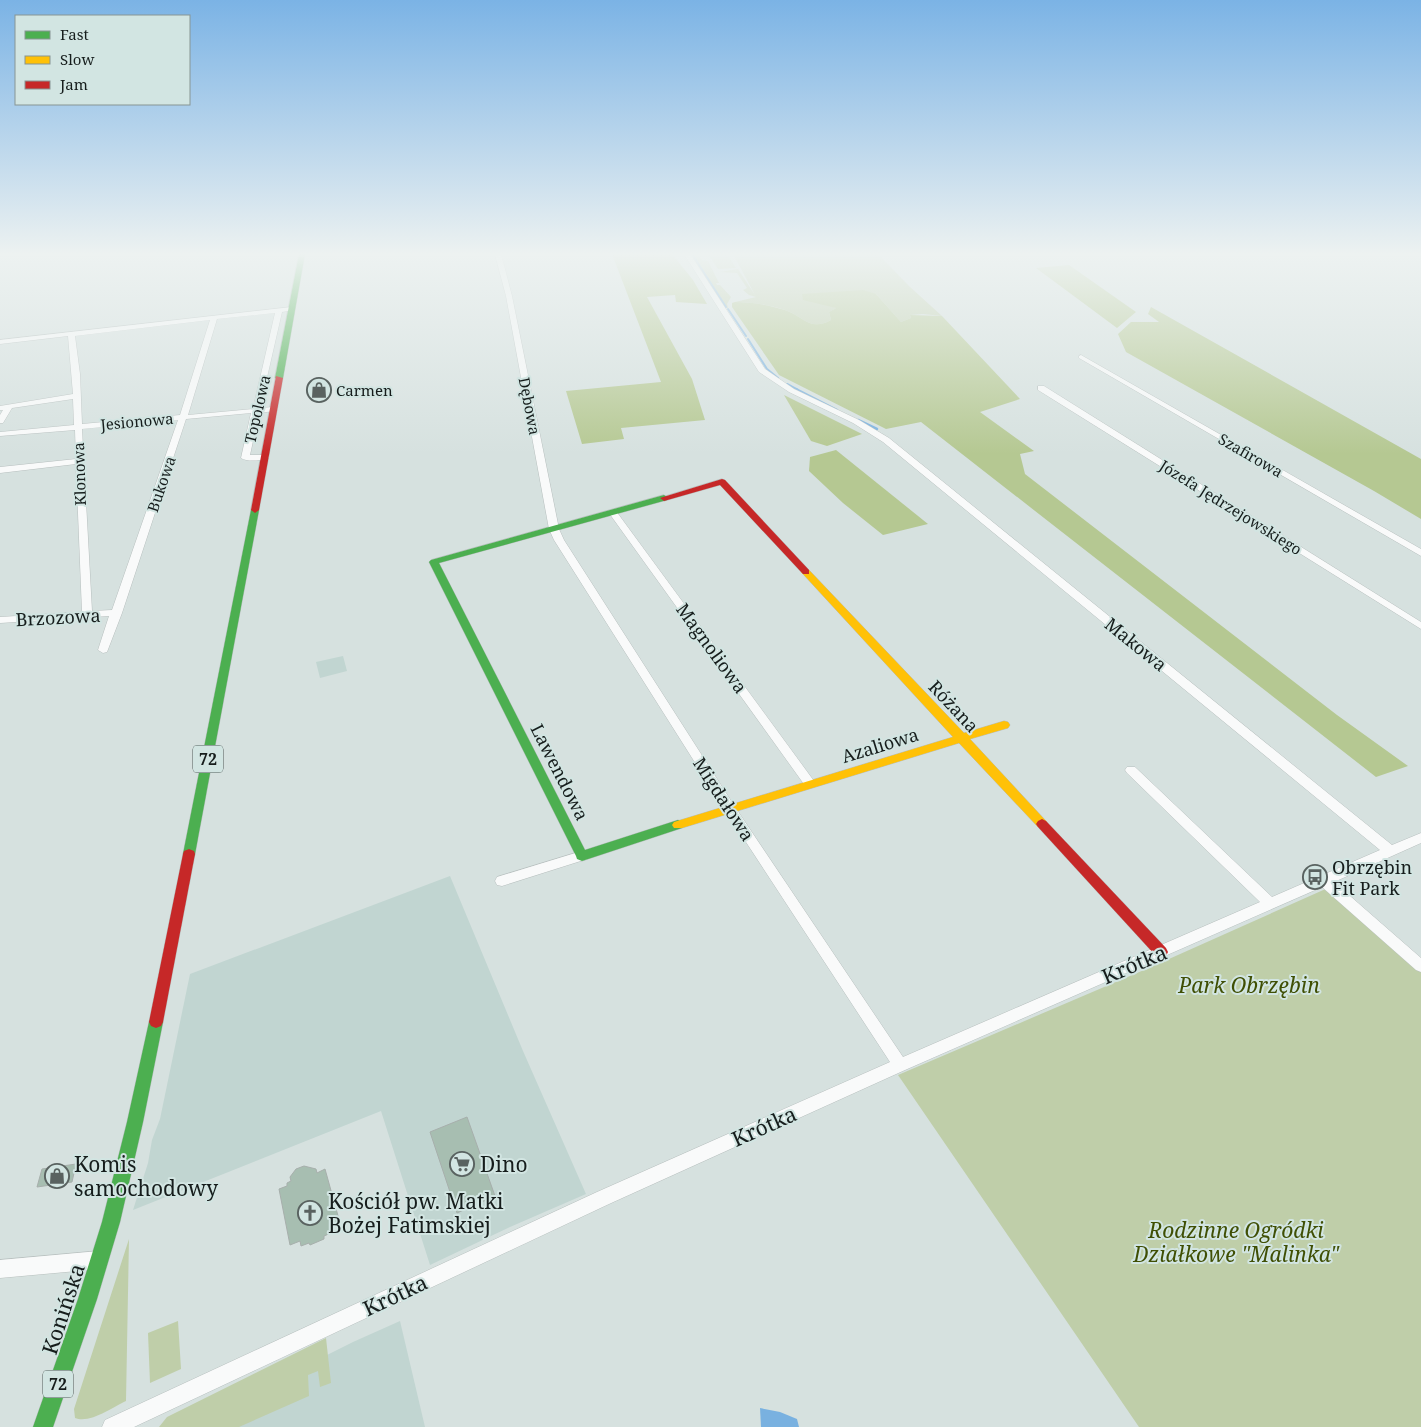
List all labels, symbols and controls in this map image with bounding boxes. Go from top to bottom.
legend [15,15,190,105]
text: Fast [60,24,89,44]
text: Slow [60,49,94,69]
text: Jam [59,74,88,94]
street label: Topolowa [239,373,275,445]
street label: Dębowa [515,376,545,436]
shop icon: Carmen [306,377,332,403]
place label: Carmen [336,380,393,400]
street label: Jesionowa [99,408,174,434]
street label: Szafirowa [1215,429,1287,481]
street label: Klonowa [68,442,90,506]
street label: Bukowa [142,453,180,515]
street label: Józefa Jędrzejowskiego [1155,455,1306,559]
street label: Magnoliowa [671,598,753,698]
street label: Brzozowa [15,603,101,631]
street label: Makowa [1100,612,1172,676]
street label: Różana [924,675,984,737]
street label: Lawendowa [525,720,595,824]
street label: Azaliowa [839,722,921,768]
road number: 72 [193,746,223,772]
street label: Migdałowa [688,752,760,846]
place label: Obrzębin Fit Park [1332,855,1413,900]
bus stop icon: Obrzębin Fit Park [1302,864,1328,890]
street label: Krótka [1097,938,1171,990]
park label: Park Obrzębin [1177,971,1320,999]
street label: Krótka [727,1099,801,1153]
place label: Komis samochodowy [74,1150,218,1202]
place label: Dino [480,1150,528,1178]
supermarket icon: Dino [449,1151,475,1177]
shop icon: Komis samochodowy [44,1163,70,1189]
place label: Kościół pw. Matki Bożej Fatimskiej [328,1187,504,1239]
church icon: Kościół pw. Matki Bożej Fatimskiej [297,1200,323,1226]
park label: Rodzinne Ogródki Działkowe "Malinka" [1132,1216,1340,1268]
street label: Konińska [35,1260,91,1358]
street label: Krótka [358,1268,432,1322]
road number: 72 [43,1370,73,1398]

